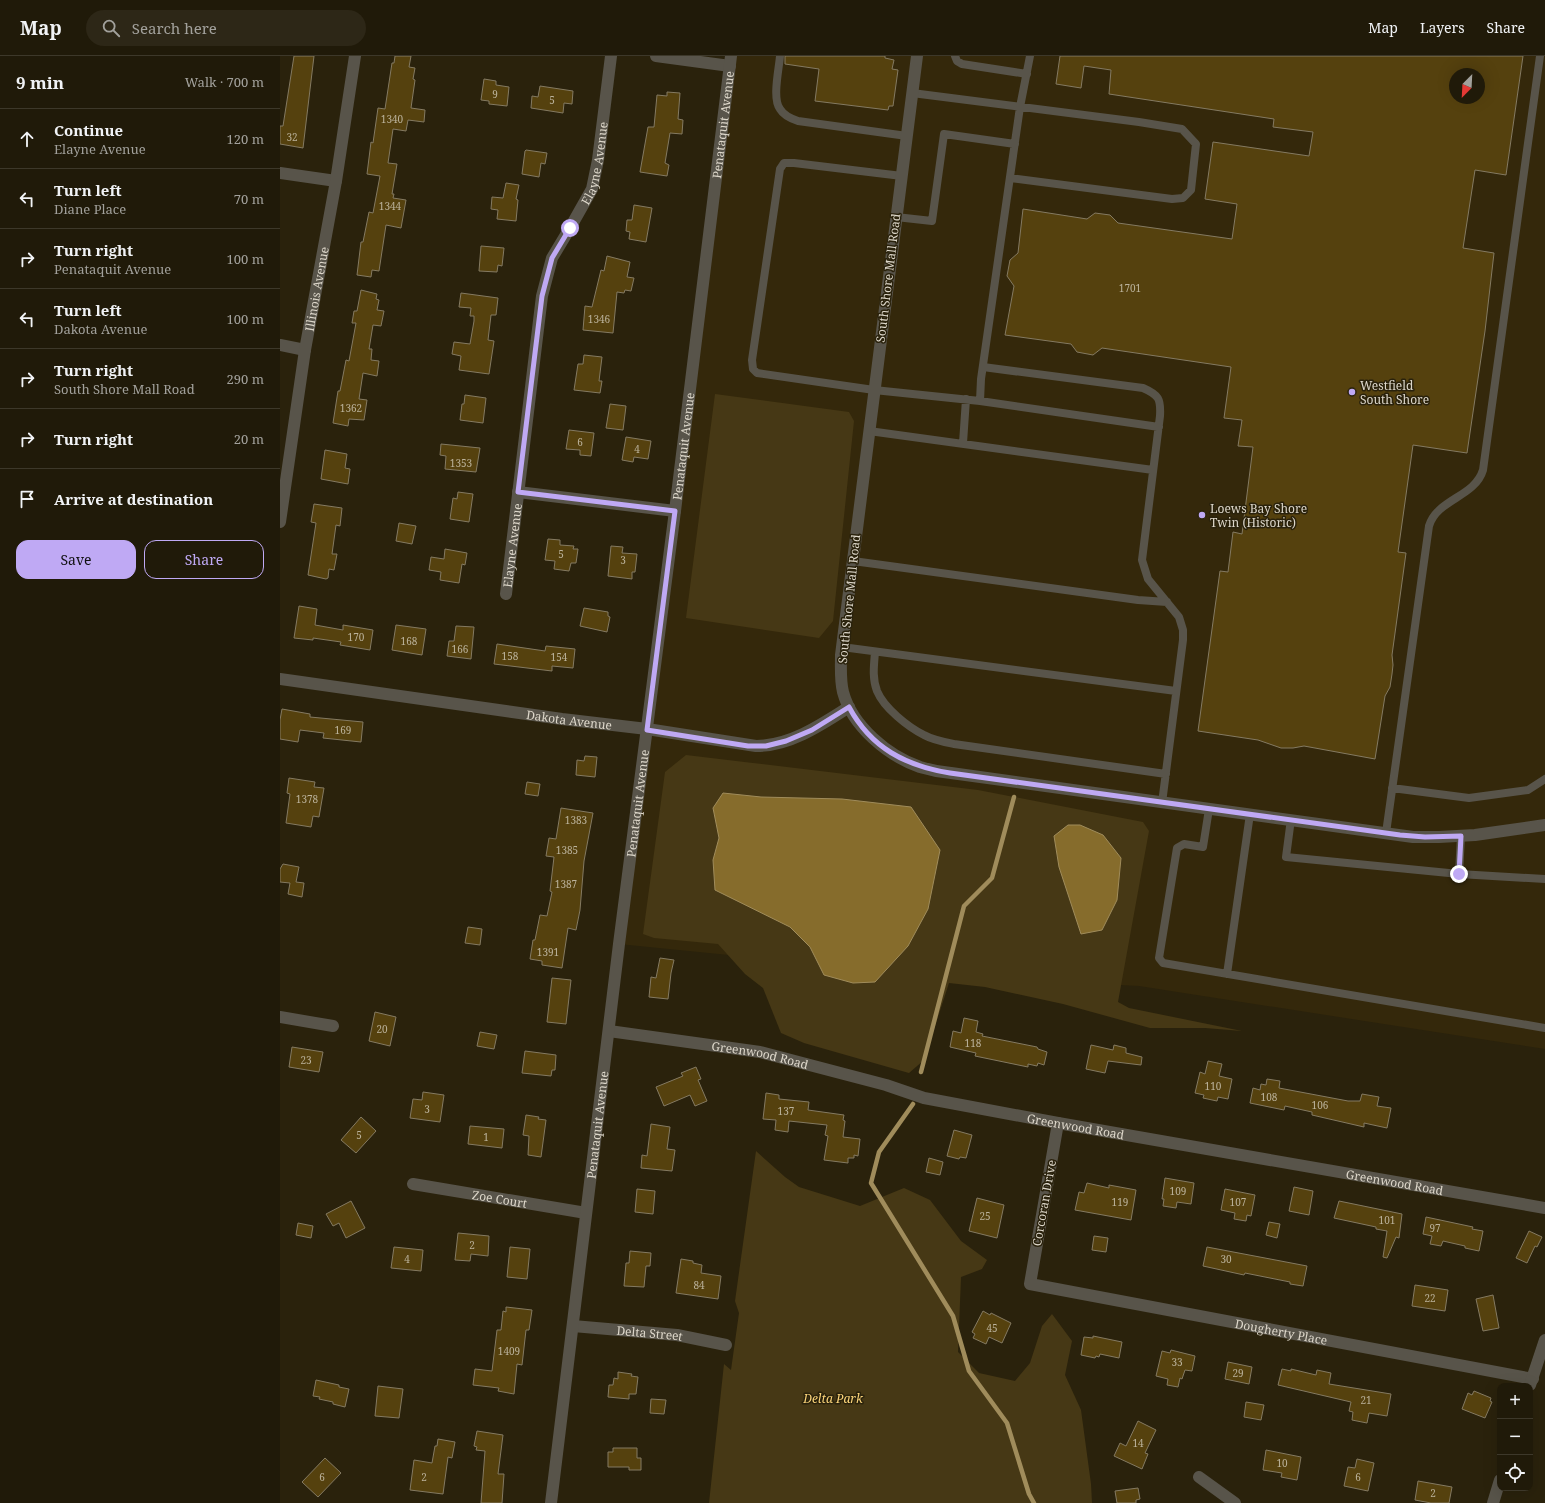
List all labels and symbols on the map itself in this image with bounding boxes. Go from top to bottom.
north arrow [1449,68,1485,104]
street label: Penataquit Avenue [707,70,738,179]
house number: 9 [492,87,498,101]
house number: 5 [549,93,555,107]
house number: 1340 [381,112,404,126]
street label: Elayne Avenue [576,121,611,208]
house number: 32 [286,130,298,144]
house number: 1344 [379,199,402,213]
street label: South Shore Mall Road [872,212,904,343]
route start [561,219,579,237]
street label: Illinois Avenue [300,245,332,333]
house number: 1701 [1119,281,1141,295]
house number: 1346 [588,312,611,326]
place label: Westfield South Shore [1360,377,1429,408]
marker: Westfield South Shore [1347,387,1357,397]
street label: Penataquit Avenue [668,391,698,501]
house number: 1362 [340,401,362,415]
house number: 6 [577,435,583,449]
house number: 4 [634,442,640,456]
house number: 1353 [450,456,473,470]
place label: Loews Bay Shore Twin (Historic) [1210,500,1307,531]
street label: Elayne Avenue [498,502,525,588]
marker: Loews Bay Shore Twin (Historic) [1197,510,1207,520]
street label: South Shore Mall Road [834,533,864,664]
house number: 5 [558,547,564,561]
house number: 3 [620,553,626,567]
house number: 170 [348,630,365,644]
house number: 168 [401,634,418,648]
house number: 166 [452,642,469,656]
house number: 158 [502,649,519,663]
house number: 154 [551,650,568,664]
street label: Dakota Avenue [525,706,613,733]
house number: 169 [335,723,351,737]
street label: Penataquit Avenue [622,748,653,858]
house number: 1378 [296,792,319,806]
house number: 1383 [565,813,588,827]
house number: 1385 [556,843,578,857]
route end [1450,865,1468,883]
house number: 1387 [555,877,578,891]
house number: 1391 [537,945,559,959]
house number: 20 [376,1022,388,1036]
house number: 118 [965,1036,982,1050]
street label: Greenwood Road [711,1037,811,1073]
house number: 23 [300,1053,312,1067]
street label: Penataquit Avenue [582,1070,612,1180]
house number: 110 [1205,1079,1222,1093]
house number: 108 [1261,1090,1278,1104]
house number: 106 [1312,1098,1329,1112]
house number: 3 [424,1102,430,1116]
house number: 137 [778,1104,795,1118]
street label: Greenwood Road [1026,1109,1126,1143]
house number: 5 [356,1128,362,1142]
house number: 1 [483,1130,489,1144]
street label: Corcoran Drive [1028,1158,1060,1248]
street label: Greenwood Road [1345,1165,1445,1199]
house number: 109 [1170,1184,1186,1198]
street label: Zoe Court [471,1186,529,1212]
house number: 119 [1112,1195,1128,1209]
house number: 107 [1230,1195,1247,1209]
house number: 25 [979,1209,991,1223]
house number: 101 [1379,1213,1395,1227]
house number: 97 [1429,1221,1441,1235]
house number: 2 [469,1238,475,1252]
house number: 4 [404,1252,410,1266]
house number: 30 [1220,1252,1232,1266]
house number: 84 [693,1278,705,1292]
house number: 22 [1424,1291,1436,1305]
street label: Dougherty Place [1234,1314,1329,1348]
street label: Delta Street [616,1321,684,1345]
house number: 45 [986,1321,998,1335]
house number: 1409 [498,1344,520,1358]
house number: 33 [1171,1355,1183,1369]
house number: 29 [1232,1366,1244,1380]
park label: Delta Park [802,1390,864,1407]
house number: 21 [1360,1393,1372,1407]
house number: 14 [1132,1436,1144,1450]
house number: 10 [1276,1456,1288,1470]
house number: 6 [319,1470,325,1484]
house number: 2 [421,1470,427,1484]
house number: 6 [1355,1470,1361,1484]
house number: 2 [1430,1486,1436,1500]

